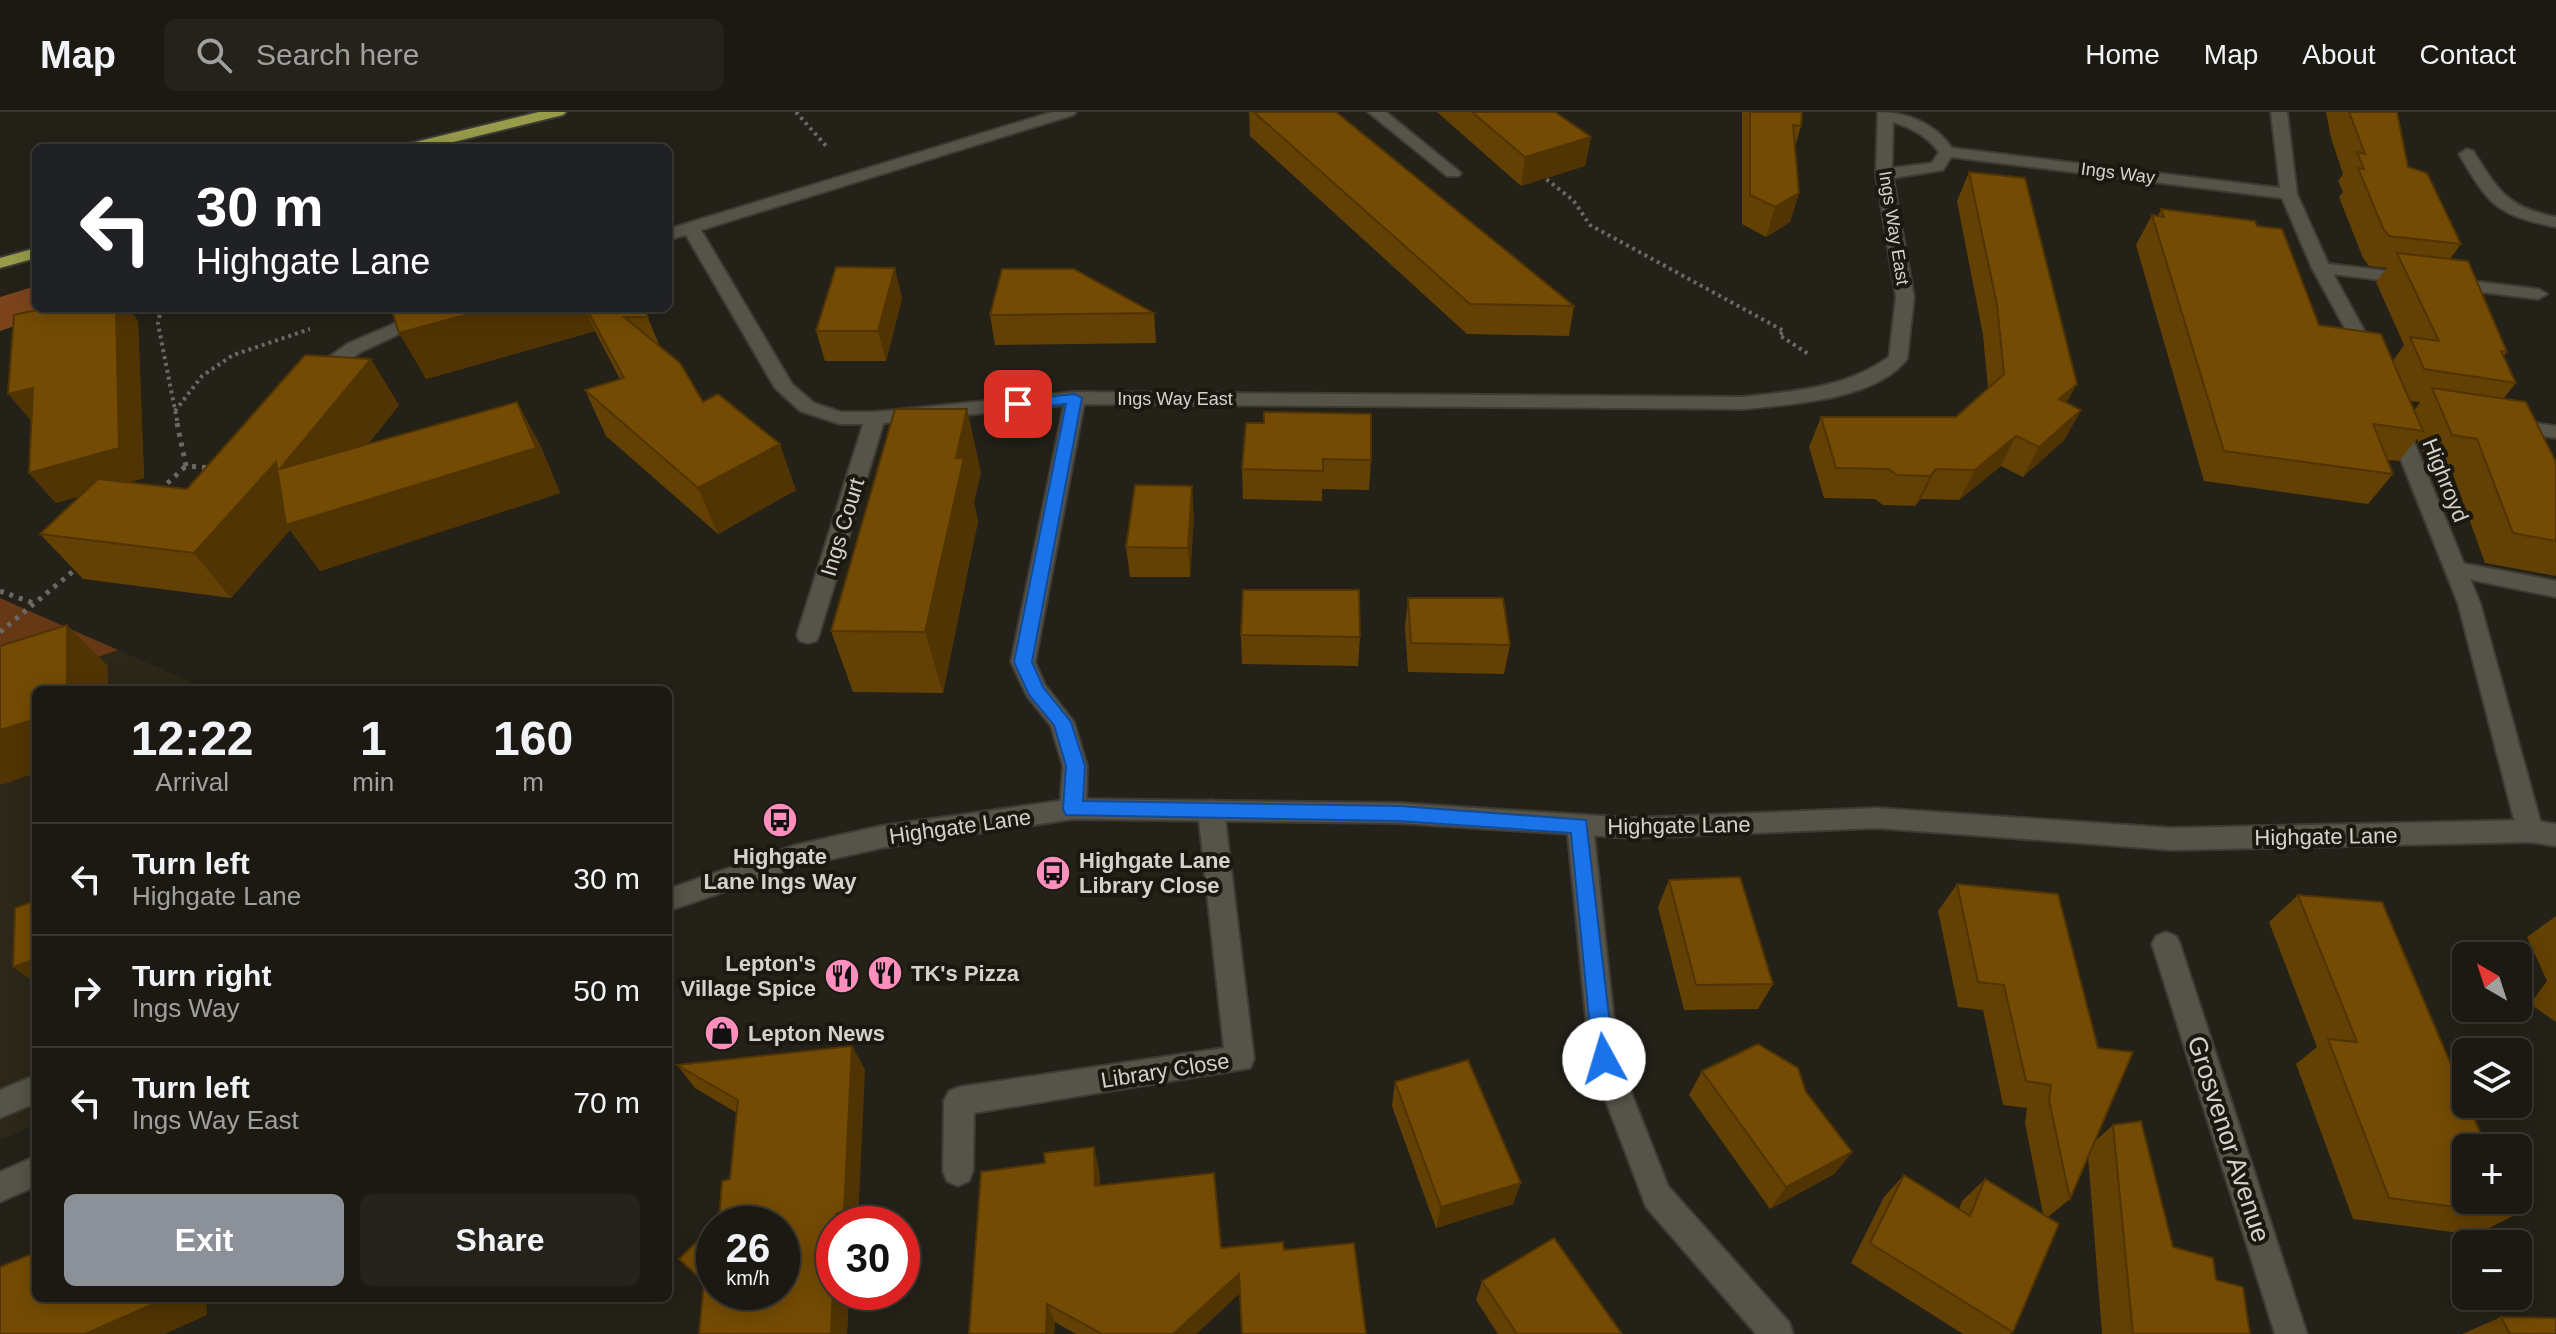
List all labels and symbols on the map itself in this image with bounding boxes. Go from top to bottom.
street label: Ings Way [2080,159,2156,187]
street label: Ings Way East [1875,169,1913,287]
pin [984,370,1052,438]
street label: Ings Way East [1117,389,1233,409]
street label: Highroyd [2417,435,2474,526]
street label: Ings Court [816,475,869,579]
bus stop icon: Highgate Lane Ings Way [761,801,799,839]
street label: Highgate Lane [887,804,1033,849]
street label: Highgate Lane [1607,812,1751,839]
street label: Highgate Lane [2254,823,2398,850]
place label: Highgate Lane Ings Way [703,844,857,894]
place label: Highgate Lane Library Close [1079,848,1231,898]
bus stop icon: Highgate Lane Library Close [1034,854,1072,892]
north arrow [2452,942,2532,1022]
place label: Lepton's Village Spice [681,951,816,1001]
restaurant icon: TK's Pizza [866,954,904,992]
restaurant icon: Lepton's Village Spice [823,957,861,995]
place label: TK's Pizza [911,961,1020,986]
shop icon: Lepton News [703,1014,741,1052]
position arrow [1562,1017,1646,1101]
place label: Lepton News [748,1021,885,1046]
street label: Grosvenor Avenue [2182,1032,2276,1246]
street label: Library Close [1099,1048,1231,1093]
speed limit sign: 30 [816,1206,920,1310]

